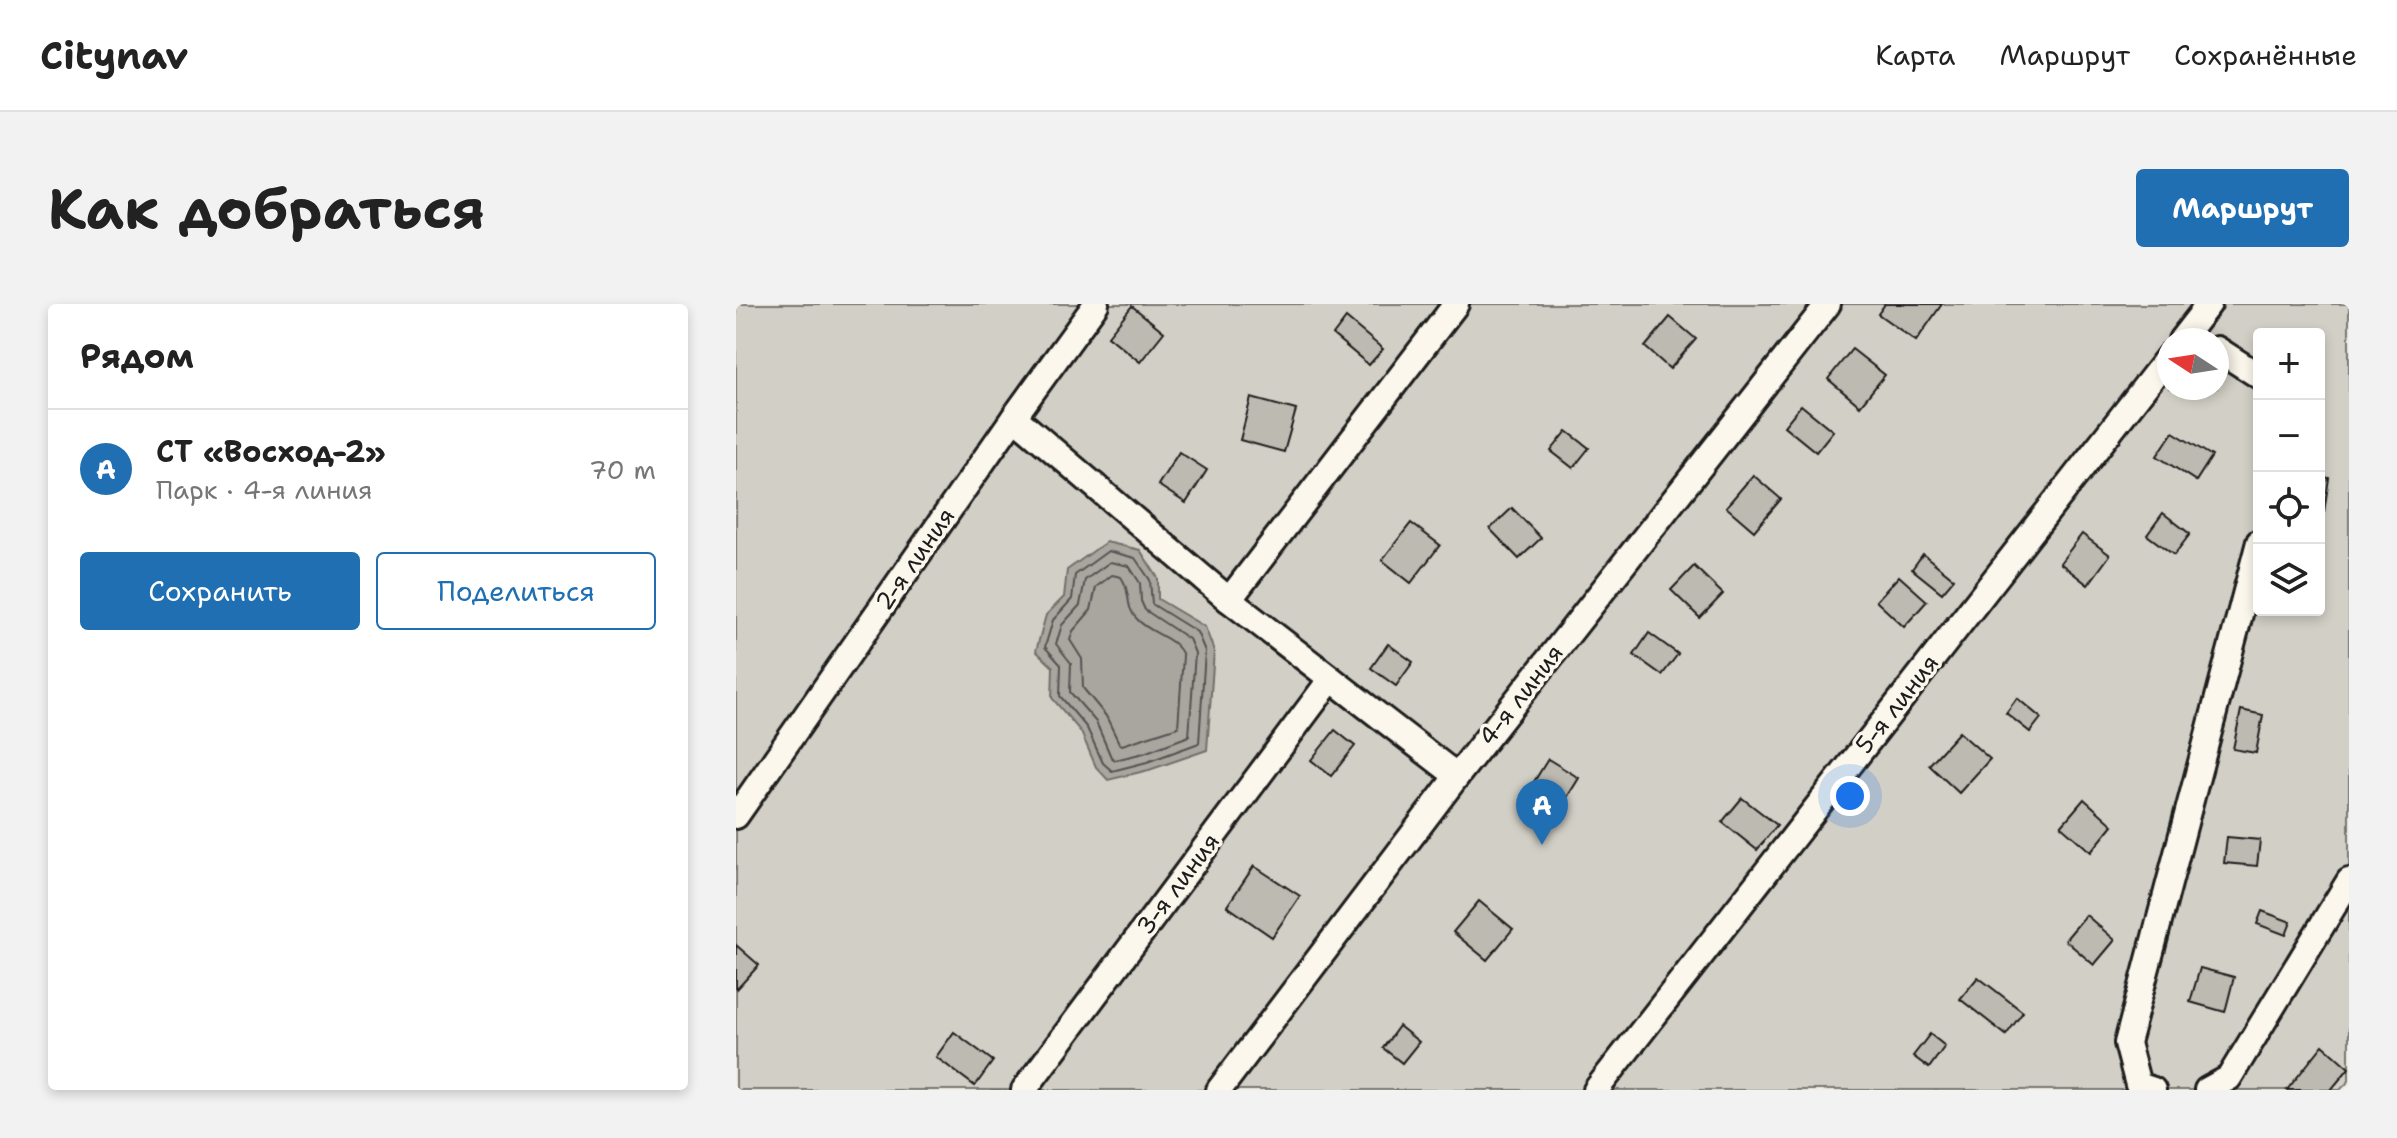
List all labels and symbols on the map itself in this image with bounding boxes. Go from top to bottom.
north arrow [2157,328,2229,400]
street label: 2-я линия [868,501,962,617]
street label: 4-я линия [1471,638,1571,752]
street label: 5-я линия [1848,648,1946,760]
your location [1830,776,1870,816]
pin: A [1516,779,1568,845]
street label: 3-я линия [1129,827,1227,941]

